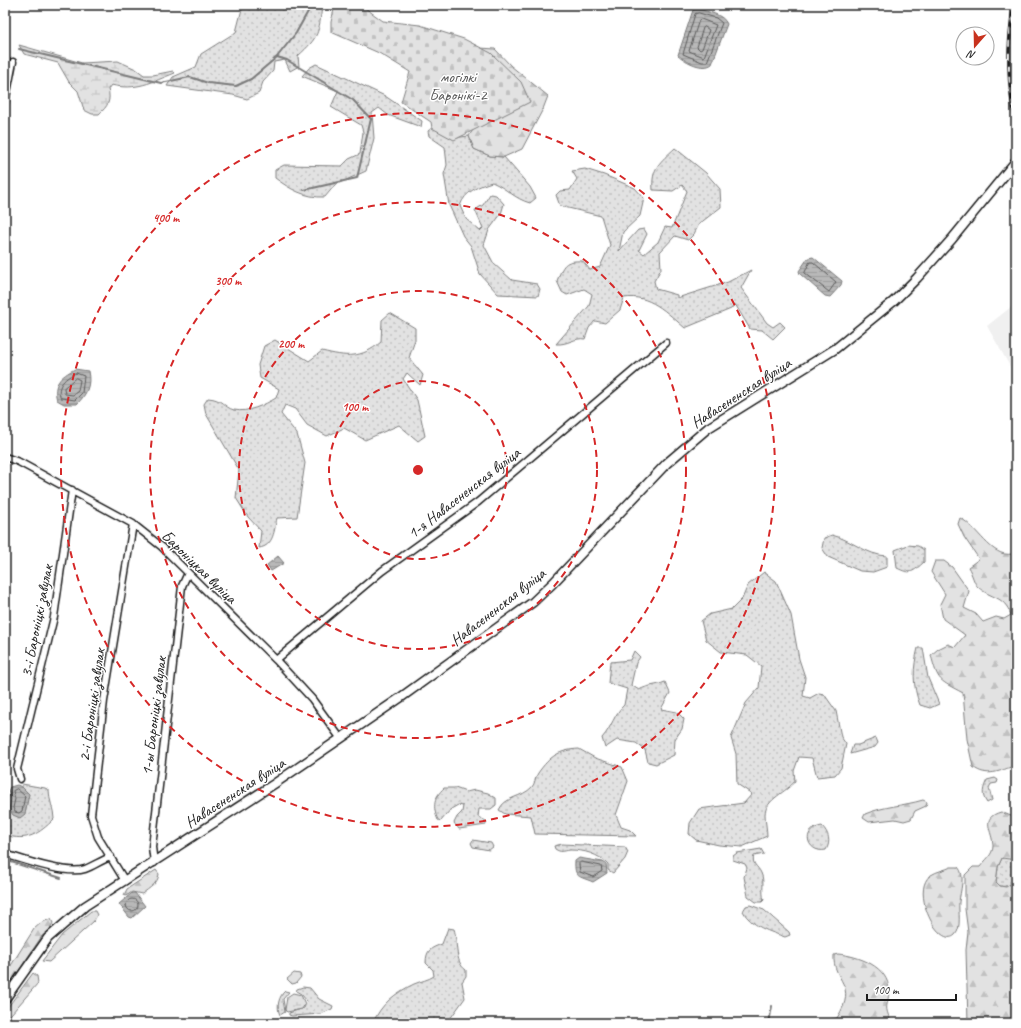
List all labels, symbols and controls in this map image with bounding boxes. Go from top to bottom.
north arrow [955,26,995,66]
text: N [964,47,977,63]
park label: могілкі Баронікі-2 [429,67,489,105]
text: 400 m [153,210,180,226]
text: 300 m [215,273,242,289]
text: 200 m [278,336,305,352]
street label: Навасененская вуліца [687,353,796,433]
text: 100 m [342,399,369,415]
street label: 1-я Навасененская вуліца [404,442,525,543]
centre of rings [411,463,425,477]
street label: Бароніцкая вуліца [157,526,242,609]
street label: 3-і Бароніцкі завулак [16,561,58,679]
street label: Навасененская вуліца [446,563,550,650]
street label: 2-і Бароніцкі завулак [74,645,110,763]
street label: 1-ы Бароніцкі завулак [137,653,171,776]
street label: Навасененская вуліца [181,753,290,833]
scale bar [867,976,956,1002]
text: 100 m [873,982,900,998]

